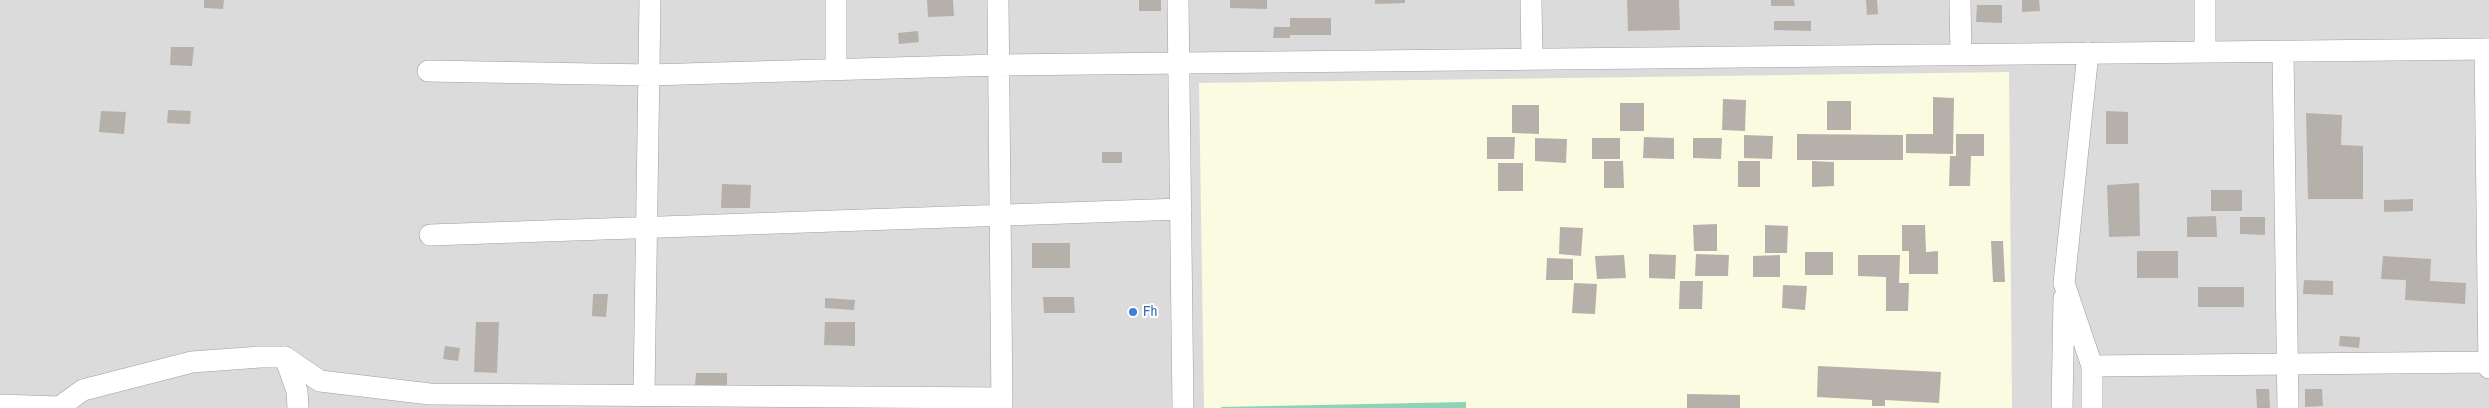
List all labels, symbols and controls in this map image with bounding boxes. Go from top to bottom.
place label: Fh [1143,303,1157,321]
marker: Fh [1127,306,1139,318]

